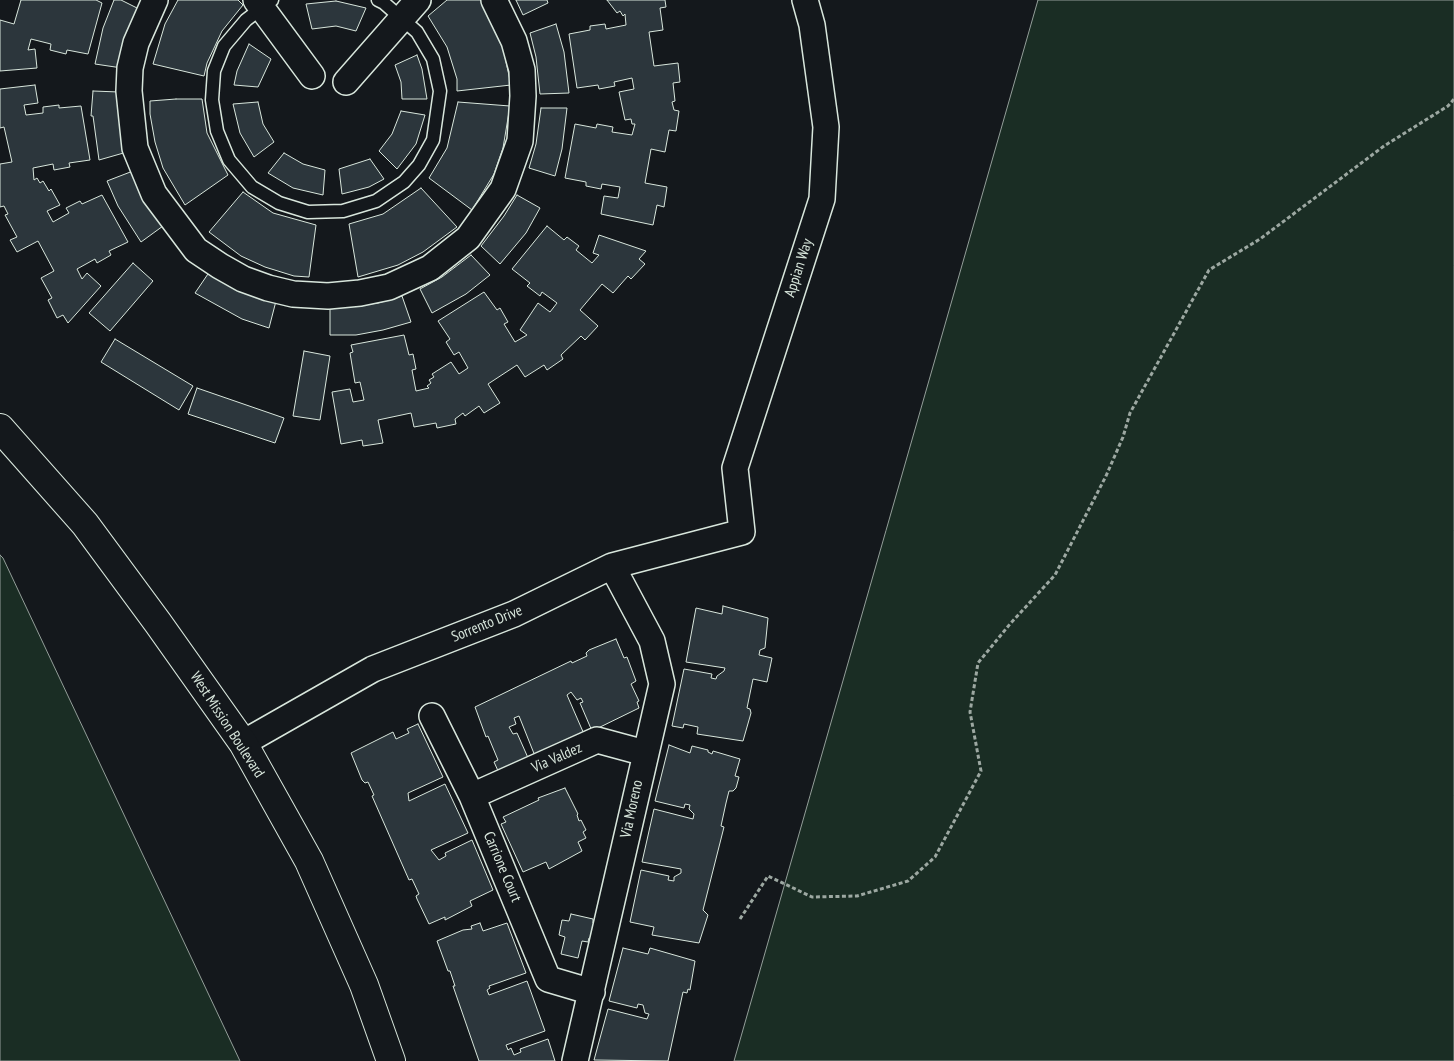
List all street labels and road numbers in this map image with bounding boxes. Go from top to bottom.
street label: Appian Way [781,237,817,299]
street label: Sorrento Drive [449,602,525,646]
street label: West Mission Boulevard [186,669,268,781]
street label: Via Valdez [529,739,585,777]
street label: Via Moreno [617,778,647,840]
street label: Carrione Court [479,829,525,905]

